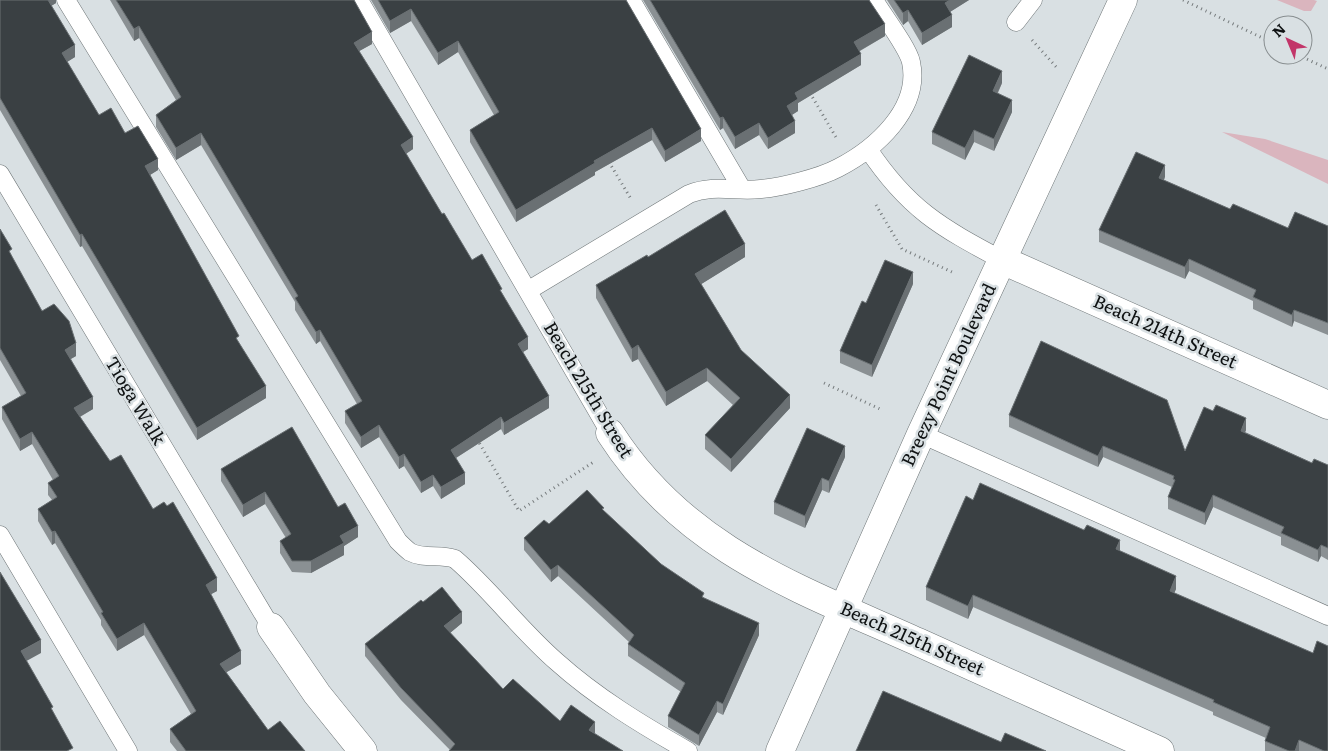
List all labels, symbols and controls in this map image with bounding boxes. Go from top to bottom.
north arrow [1263,15,1313,65]
text: N [1267,18,1290,41]
street label: Breezy Point Boulevard [893,278,1002,470]
street label: Beach 214th Street [1089,287,1243,375]
street label: Beach 215th Street [538,316,641,463]
street label: Tioga Walk [99,351,174,450]
street label: Beach 215th Street [836,594,990,682]

